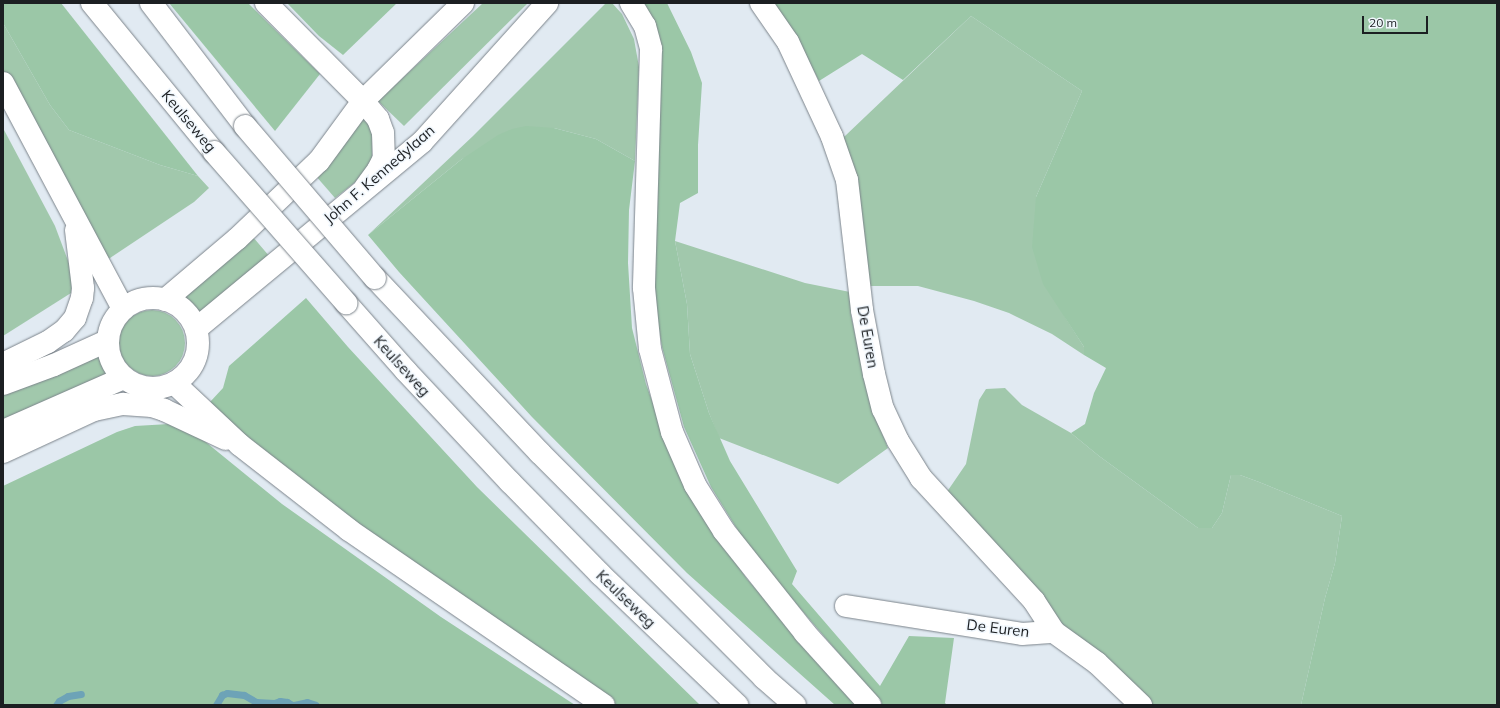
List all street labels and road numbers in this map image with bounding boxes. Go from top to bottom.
street label: Keulseweg [158,86,220,156]
street label: John F. Kennedylaan [320,121,438,227]
street label: De Euren [854,304,882,370]
street label: Keulseweg [370,332,434,400]
street label: Keulseweg [593,566,659,632]
street label: De Euren [966,615,1030,641]

